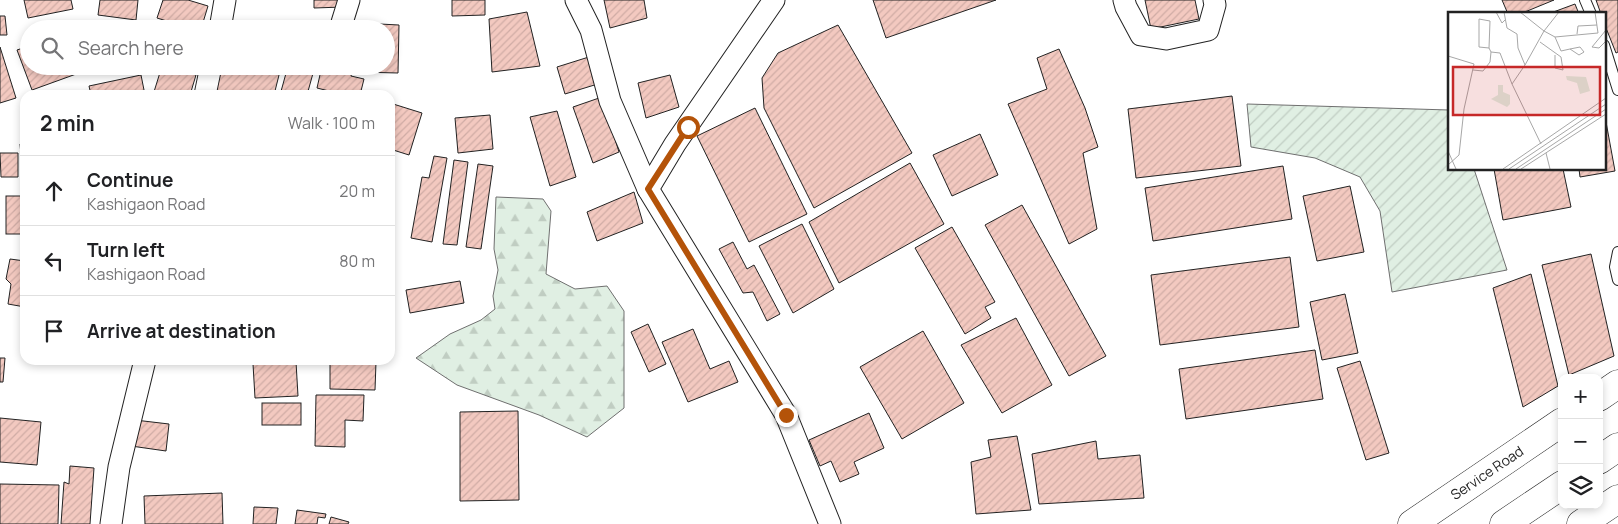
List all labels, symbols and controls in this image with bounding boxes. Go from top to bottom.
inset map [1448,12,1606,170]
search box [20,20,395,75]
icon: search [38,34,66,62]
text: Search here [78,35,184,61]
text: 2 min [40,109,95,137]
text: Walk · 100 m [288,112,375,134]
route start [677,116,700,139]
text: Continue [87,167,173,193]
icon: ahead [40,177,68,205]
text: 20 m [339,180,375,202]
text: Kashigaon Road [87,193,205,215]
text: Turn left [87,237,165,263]
icon: left [40,247,68,275]
text: 80 m [339,250,375,272]
text: Kashigaon Road [87,263,205,285]
icon: arrive [40,317,68,345]
text: Arrive at destination [87,318,276,344]
map controls [1558,374,1603,509]
button: + [1558,374,1603,419]
route end [775,404,798,427]
button: − [1558,419,1603,464]
street label: Service Road [1447,441,1527,504]
button: layers [1558,464,1603,509]

